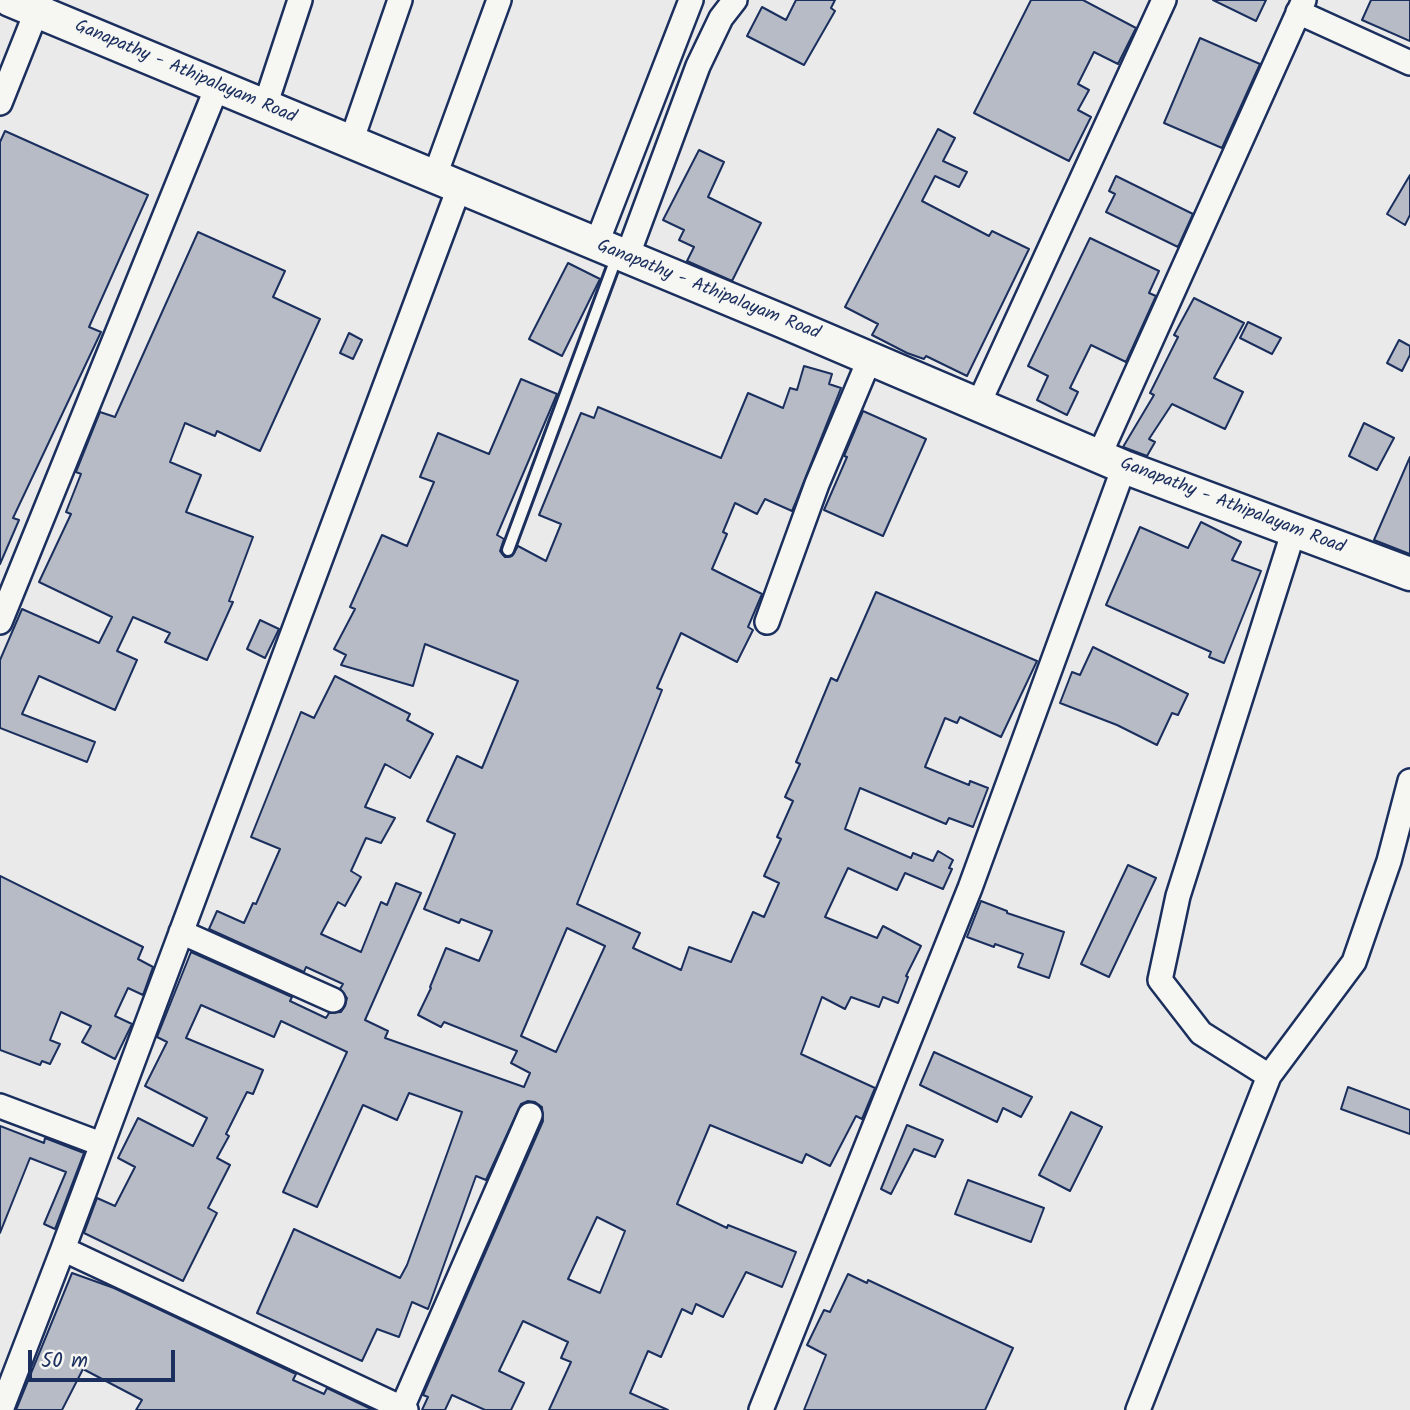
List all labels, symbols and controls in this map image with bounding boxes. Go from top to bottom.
street label: Ganapathy - Athipalayam Road [71,16,299,130]
street label: Ganapathy - Athipalayam Road [593,236,823,346]
street label: Ganapathy - Athipalayam Road [1117,454,1347,560]
scale bar [32,1336,178,1380]
text: 50 m [41,1345,88,1378]

